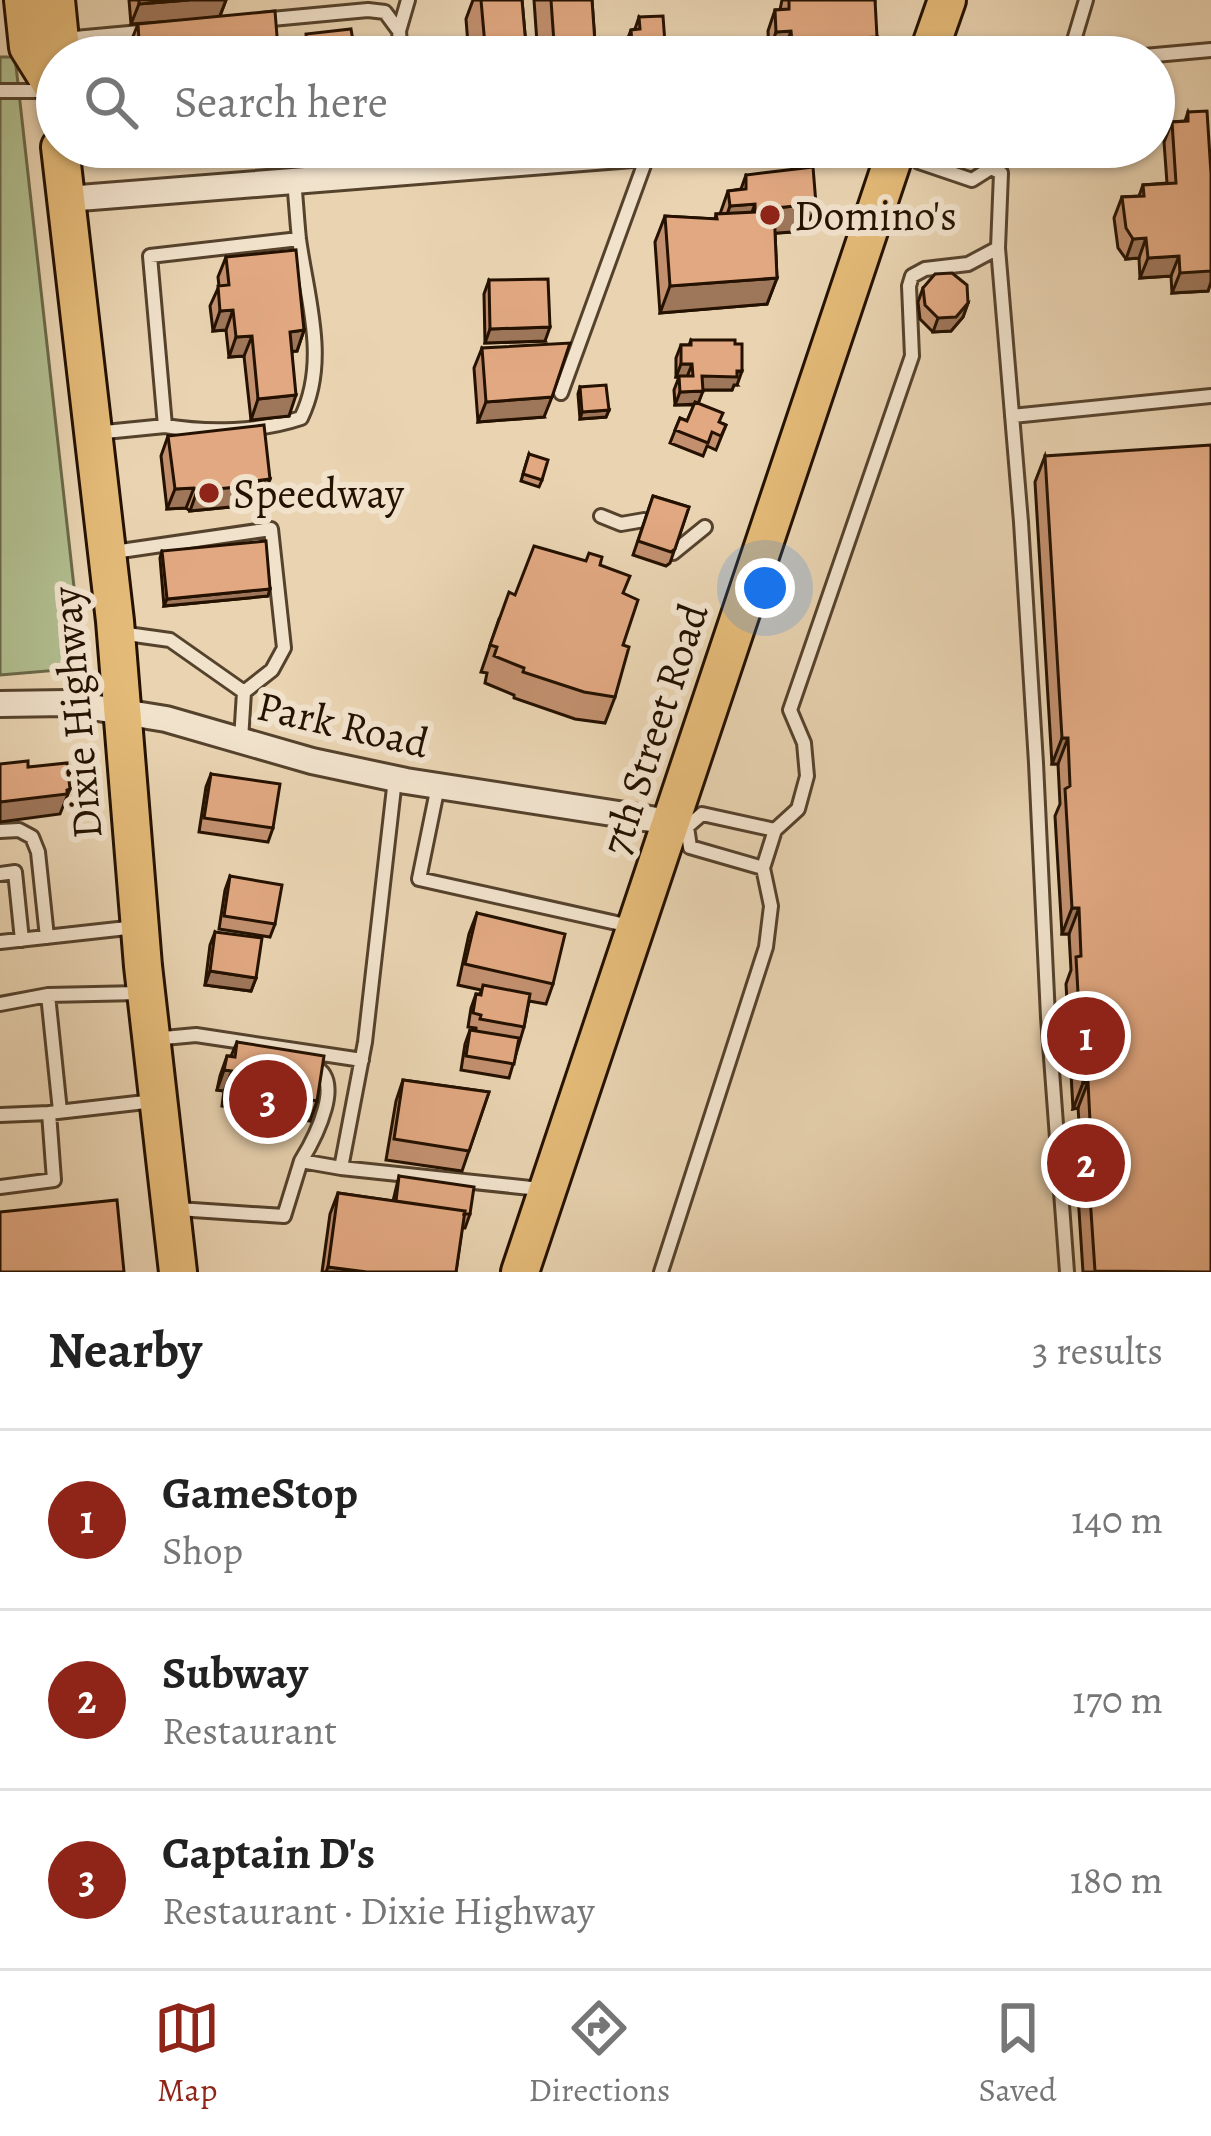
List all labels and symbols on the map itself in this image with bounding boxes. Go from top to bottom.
place label: Domino's [794,187,957,244]
marker: Domino's [757,202,783,228]
place label: Speedway [233,465,405,522]
marker: Speedway [196,480,222,506]
your location [735,558,795,618]
street label: Dixie Highway [36,583,115,841]
street label: 7th Street Road [587,596,722,862]
street label: Park Road [252,677,435,772]
pin: 1 [1047,991,1125,1081]
pin: 3 [229,1054,307,1144]
pin: 2 [1047,1118,1125,1208]

